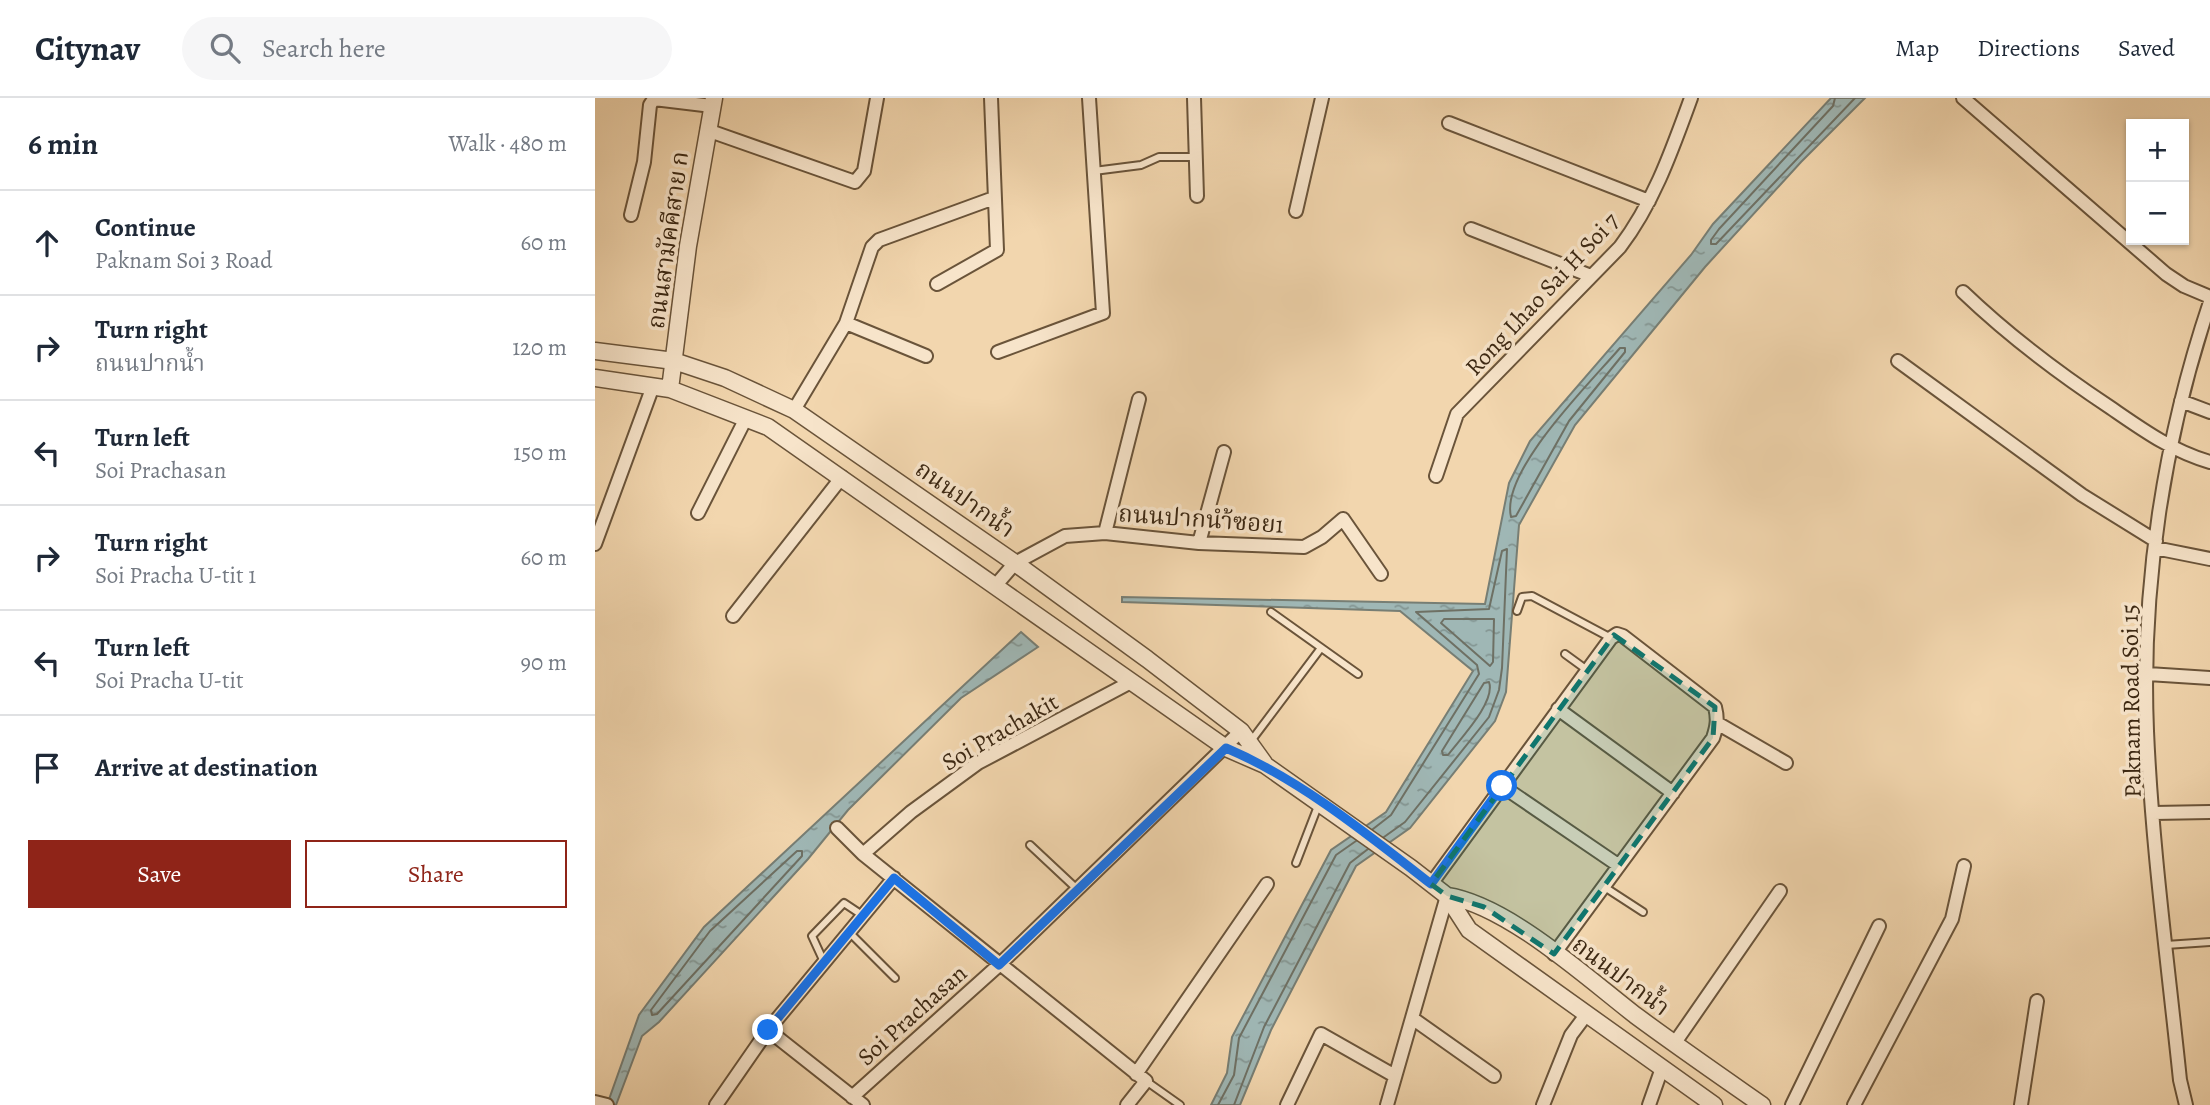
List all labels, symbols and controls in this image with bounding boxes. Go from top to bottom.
search box [182,17,672,80]
text: Citynav [35,26,140,71]
icon: search [206,29,244,67]
text: Search here [262,31,386,66]
text: Map [1895,32,1939,64]
text: Directions [1977,32,2080,64]
text: Saved [2118,32,2175,64]
map controls [2126,119,2189,245]
button: + [2126,119,2189,182]
text: 6 min [28,124,98,164]
text: Walk · 480 m [448,128,567,159]
street label: ถนนสามัคคีสาย ก [640,149,696,331]
button: − [2126,182,2189,245]
street label: Rong Lhao Sai H Soi 7 [1458,205,1627,383]
text: Continue [95,210,196,245]
icon: ahead [28,224,66,262]
text: 60 m [520,227,567,258]
text: Paknam Soi 3 Road [95,245,273,276]
text: Turn right [95,312,208,347]
icon: right [28,329,66,367]
text: 120 m [512,332,567,363]
text: ถนนปากน้ำ [95,348,205,379]
text: Turn left [95,420,190,455]
icon: left [28,434,66,472]
text: 150 m [513,437,567,468]
street label: ถนนปากน้ำ [909,451,1022,545]
text: Soi Prachasan [95,455,226,486]
street label: ถนนปากนำ้ซอย1 [1117,497,1285,541]
text: Turn right [95,525,208,560]
icon: right [28,539,66,577]
text: 60 m [520,542,567,573]
text: Soi Pracha U-tit 1 [95,560,256,591]
street label: Paknam Road Soi 15 [2113,604,2149,798]
text: Turn left [95,630,190,665]
icon: left [28,644,66,682]
text: 90 m [521,647,567,678]
text: Soi Pracha U-tit [95,665,244,696]
street label: Soi Prachakit [936,686,1064,778]
icon: arrive [28,749,66,787]
text: Arrive at destination [95,750,318,785]
route start [1486,770,1517,801]
button: Save [28,840,291,908]
button: Share [305,840,567,908]
street label: ถนนปากน้ำ [1566,927,1678,1023]
street label: Soi Prachasan [850,957,974,1073]
route end [752,1014,783,1045]

